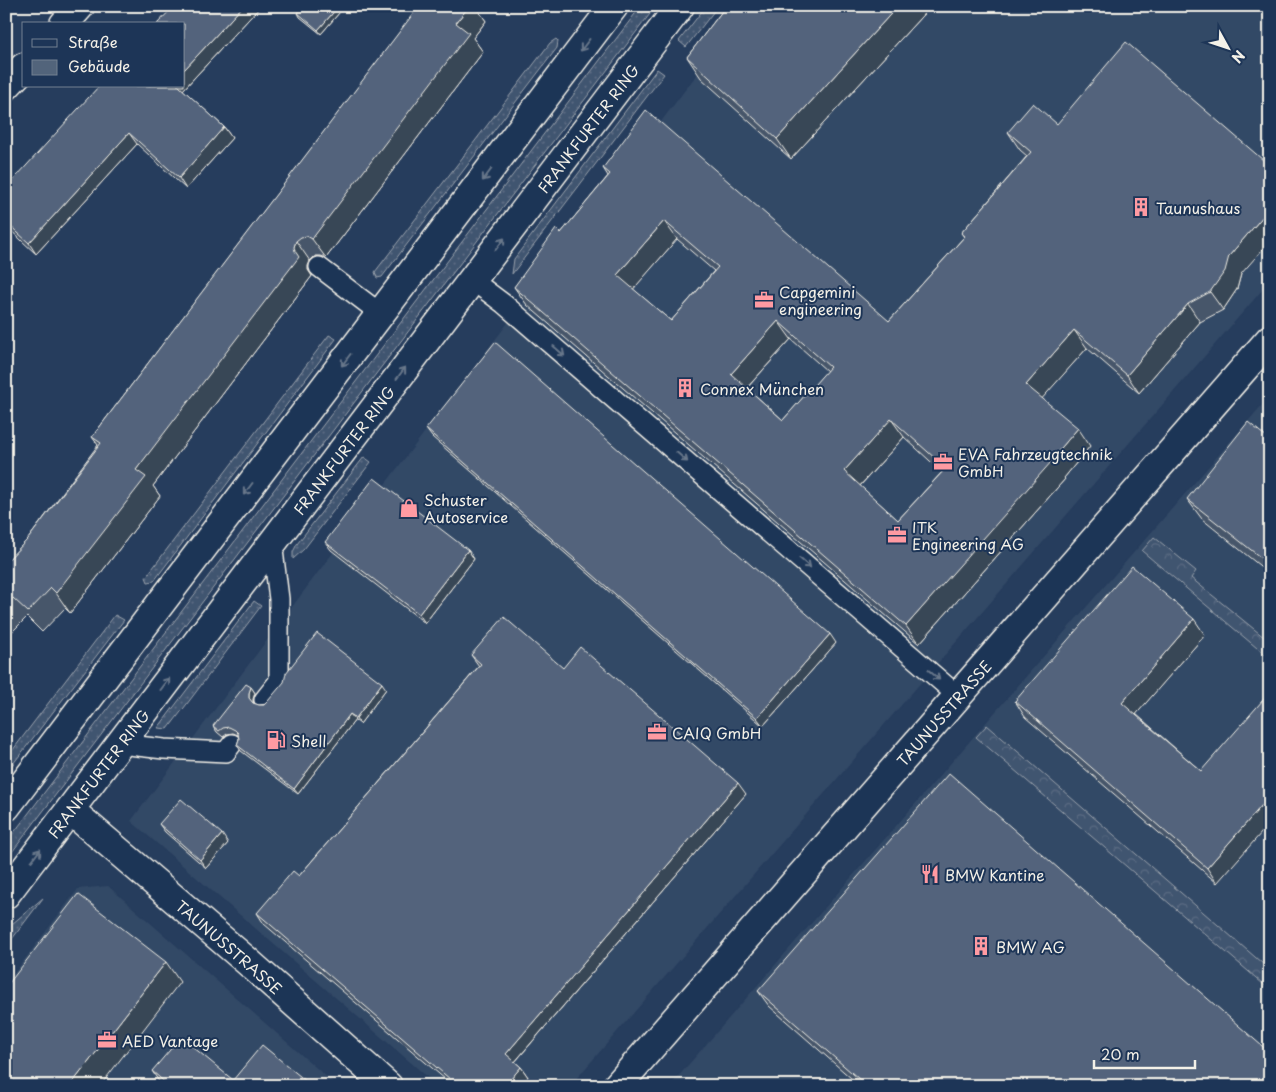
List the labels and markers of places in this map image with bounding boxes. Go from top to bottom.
building icon: Taunushaus [1130,196,1152,218]
place label: Taunushaus [1156,196,1240,219]
place label: Capgemini engineering [779,280,862,320]
office icon: Capgemini engineering [753,289,775,311]
building icon: Connex München [674,377,696,399]
place label: Connex München [700,377,824,400]
place label: EVA Fahrzeugtechnik GmbH [958,442,1113,482]
office icon: EVA Fahrzeugtechnik GmbH [932,451,954,473]
place label: Schuster Autoservice [424,488,508,528]
shop icon: Schuster Autoservice [398,497,420,519]
place label: ITK Engineering AG [912,515,1024,555]
office icon: ITK Engineering AG [886,524,908,546]
office icon: CAIQ GmbH [646,721,668,743]
place label: CAIQ GmbH [672,721,761,744]
fuel station icon: Shell [265,729,287,751]
place label: Shell [291,729,326,752]
restaurant icon: BMW Kantine [919,863,941,885]
place label: BMW Kantine [945,863,1045,886]
building icon: BMW AG [970,935,992,957]
place label: BMW AG [996,935,1065,958]
office icon: AED Vantage [96,1029,118,1051]
place label: AED Vantage [122,1029,218,1052]

